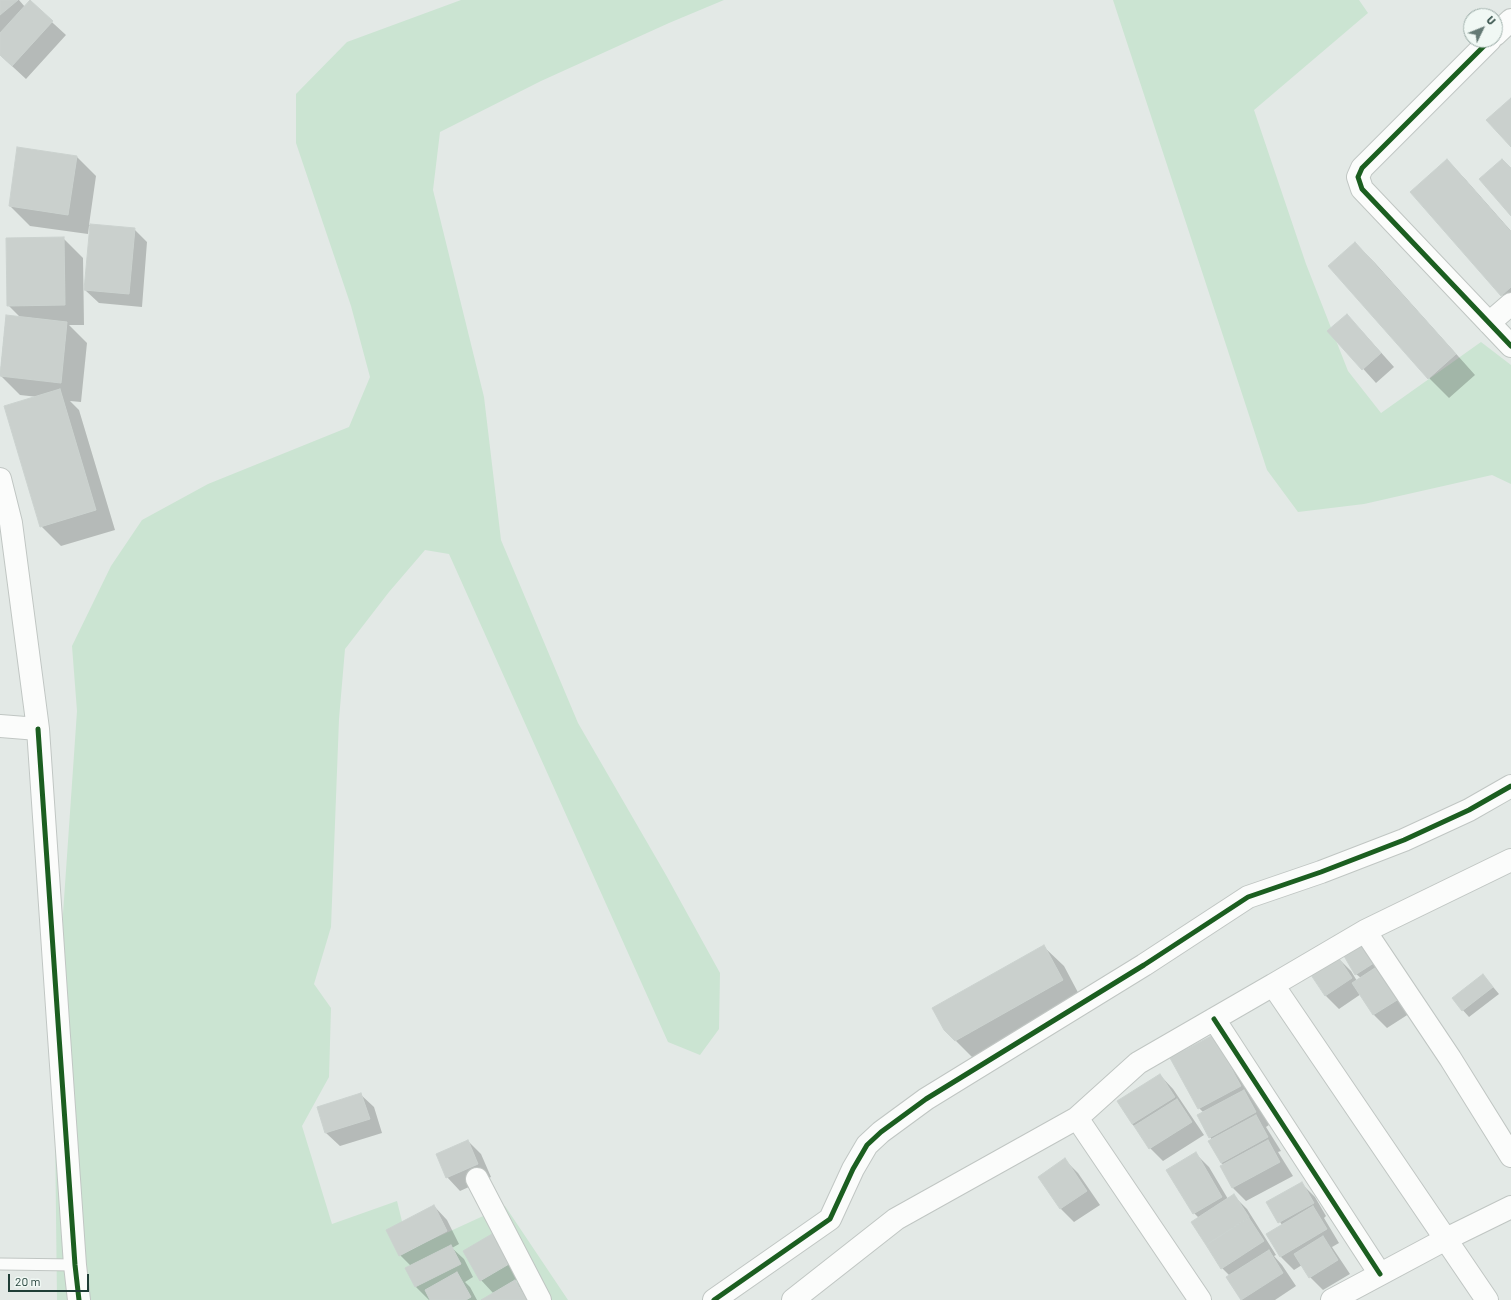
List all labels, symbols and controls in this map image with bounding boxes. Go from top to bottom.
north arrow [1463,8,1503,48]
text: U [1484,13,1499,27]
scale bar [10,1266,91,1292]
text: 20 m [15,1274,41,1288]

